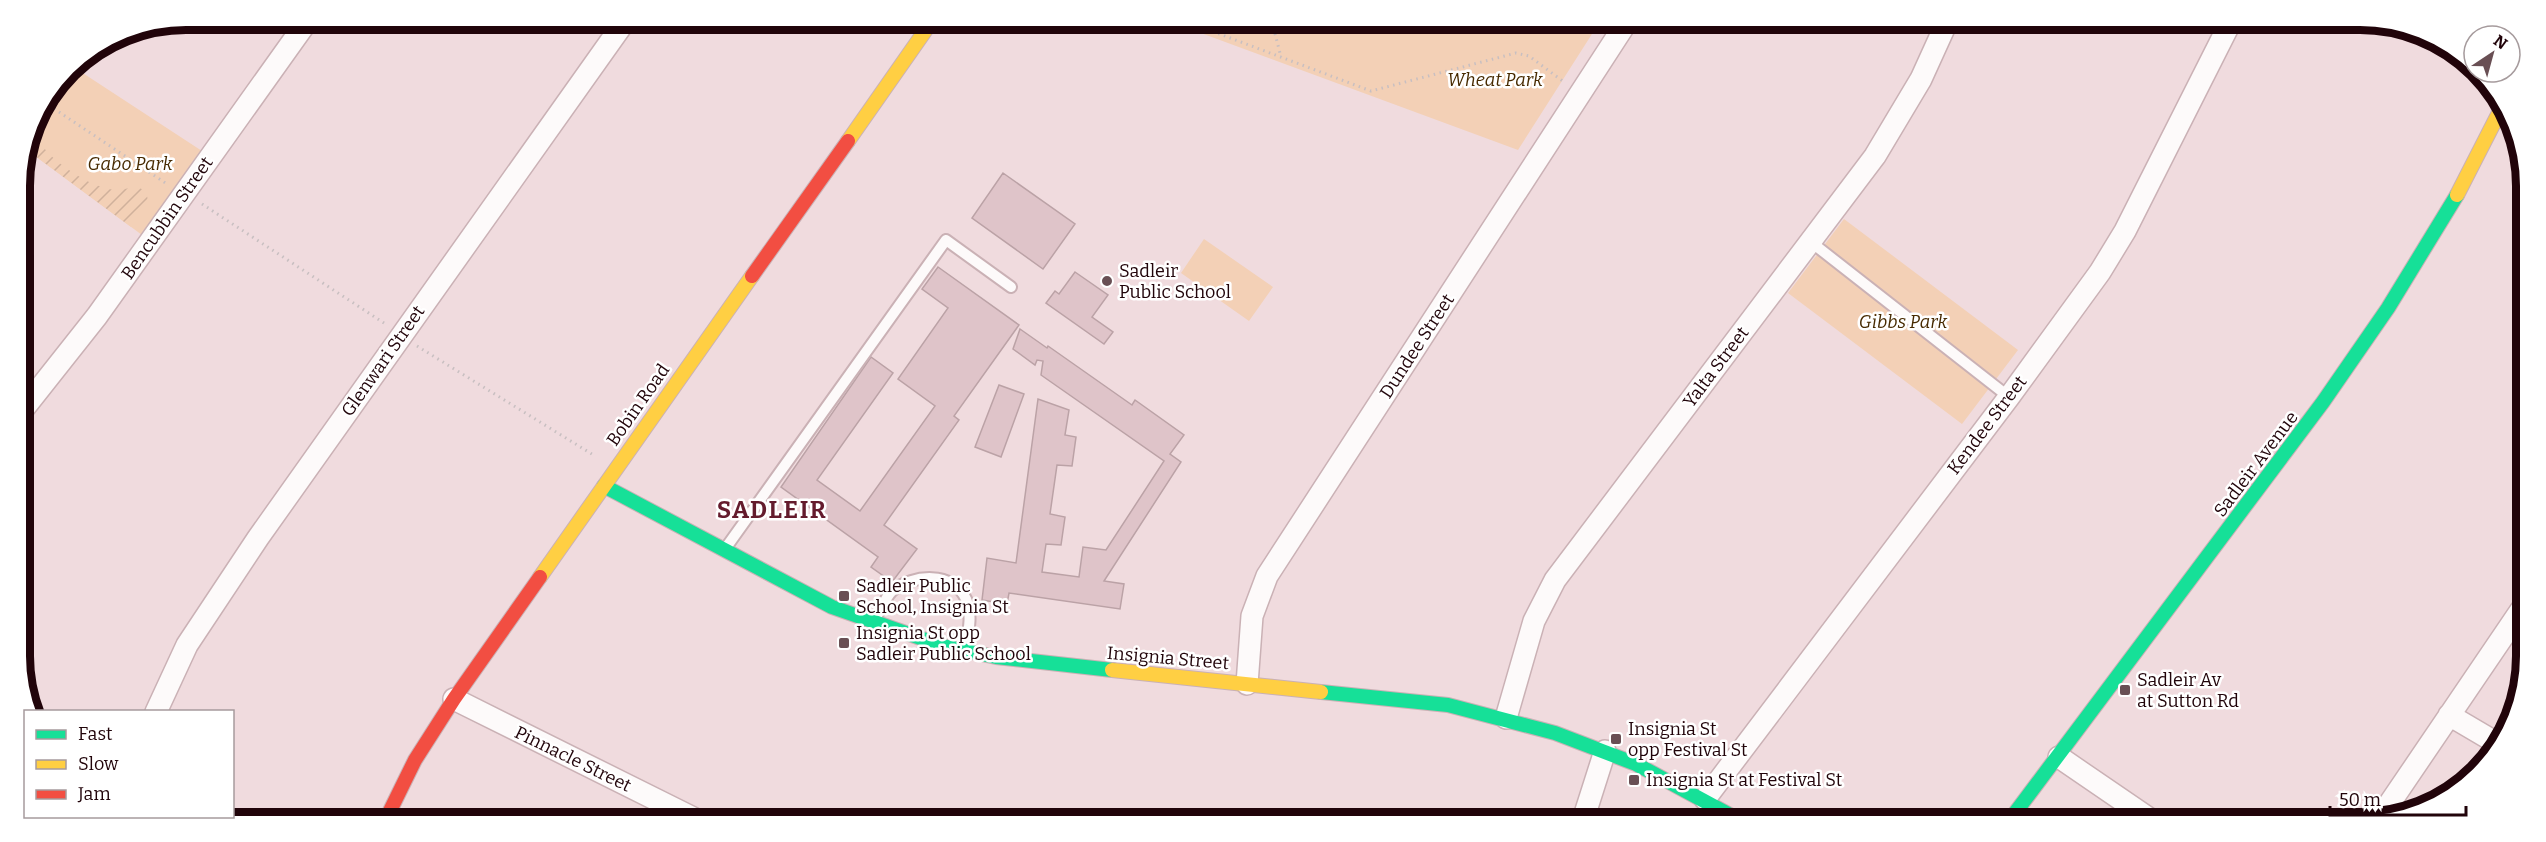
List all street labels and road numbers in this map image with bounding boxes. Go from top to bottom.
street label: Bencubbin Street [116,152,218,284]
street label: Dundee Street [1375,289,1459,402]
street label: Glenwari Street [337,301,430,421]
street label: Yalta Street [1678,322,1754,412]
street label: Bobin Road [602,360,674,450]
street label: Kendee Street [1943,371,2032,479]
street label: Sadleir Avenue [2209,407,2303,521]
street label: Insignia Street [1106,642,1230,674]
street label: Pinnacle Street [511,721,635,797]

